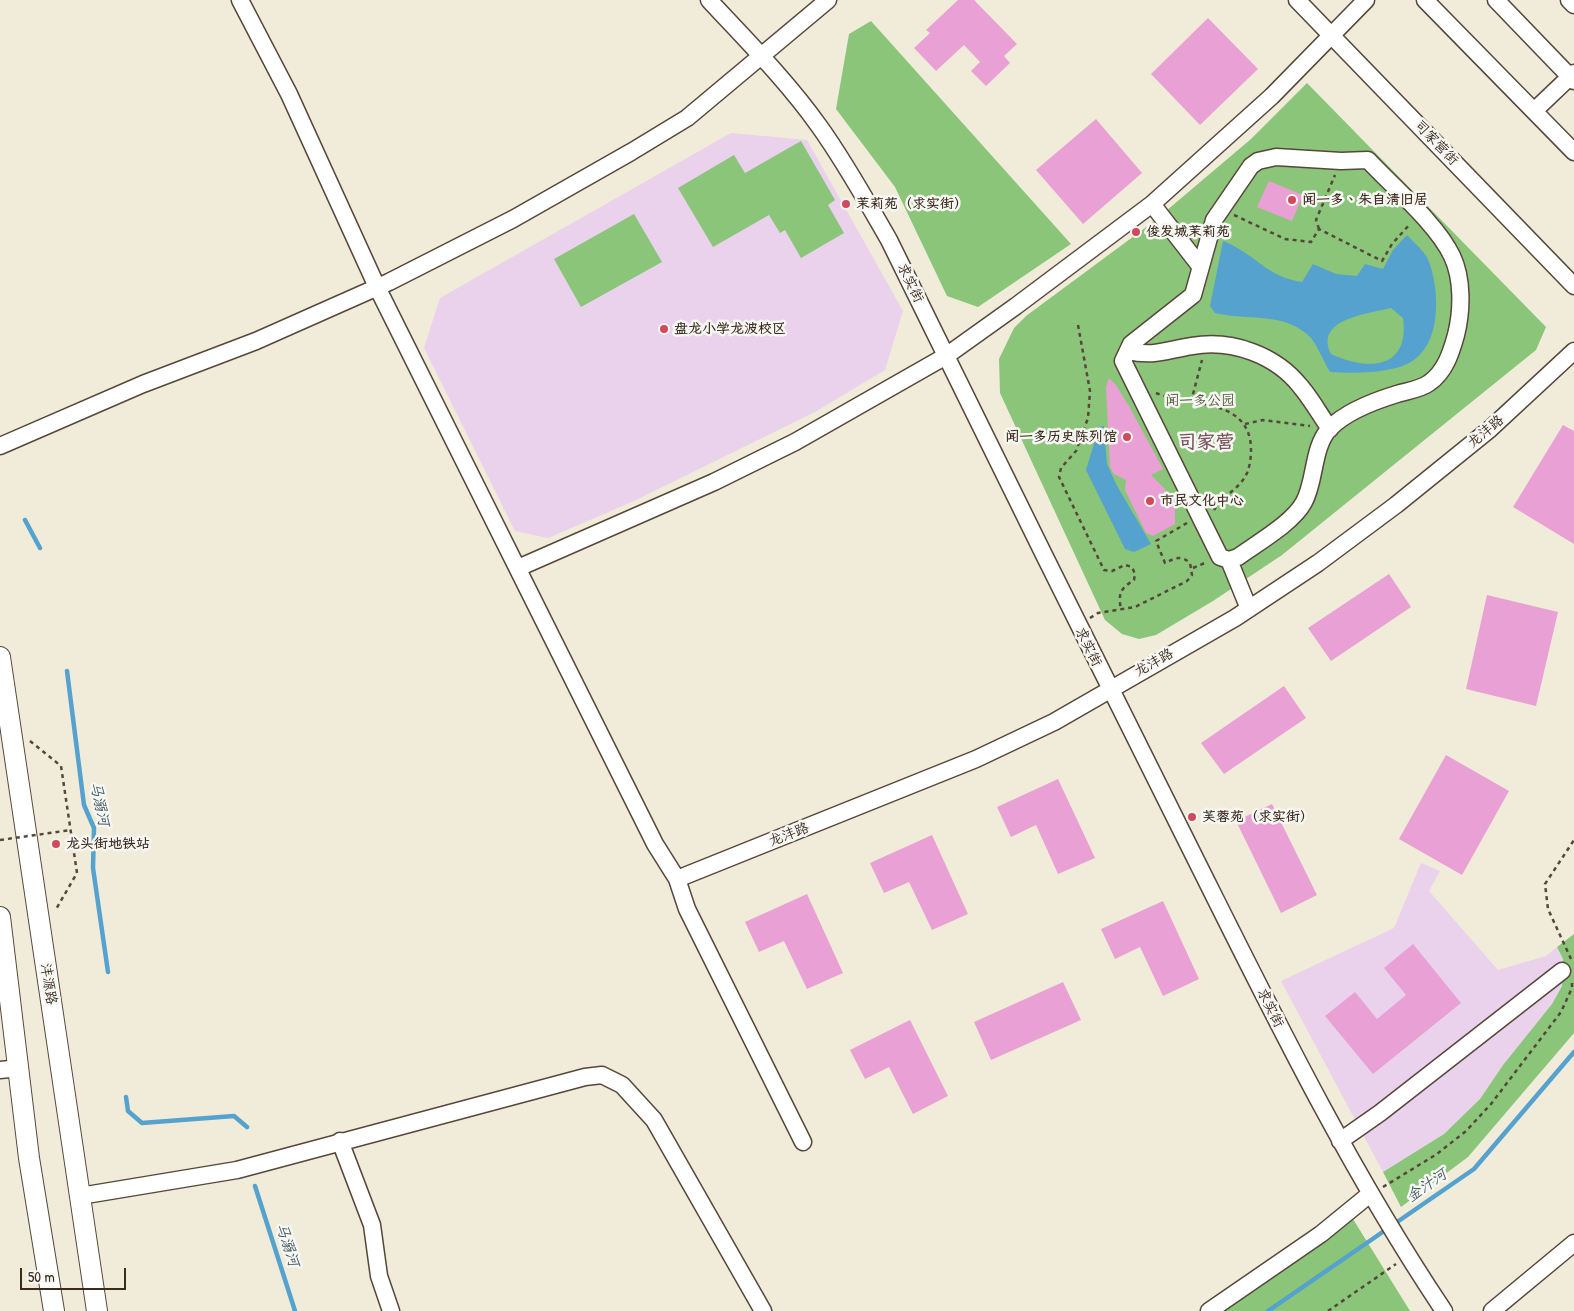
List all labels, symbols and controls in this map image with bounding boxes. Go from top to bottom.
street label: 司家营街 [1411,117,1461,169]
place label: 闻一多、朱自清旧居 [1302,192,1428,208]
marker: 闻一多、朱自清旧居 [1286,194,1298,206]
place label: 茉莉苑（求实街） [856,196,968,212]
marker: 茉莉苑（求实街） [840,198,852,210]
place label: 俊发城茉莉苑 [1146,224,1230,240]
marker: 俊发城茉莉苑 [1130,226,1142,238]
street label: 求实街 [893,260,927,306]
place label: 盘龙小学龙波校区 [674,321,786,337]
marker: 盘龙小学龙波校区 [658,323,670,335]
park label: 闻一多公园 [1165,393,1235,409]
street label: 龙沣路 [1465,412,1507,452]
place label: 闻一多历史陈列馆 [1005,429,1117,445]
marker: 闻一多历史陈列馆 [1121,431,1133,443]
district label: 司家营 [1178,432,1234,454]
place label: 市民文化中心 [1160,493,1244,509]
marker: 市民文化中心 [1144,495,1156,507]
street label: 求实街 [1071,624,1105,670]
street label: 龙沣路 [1132,645,1176,681]
water label: 马溺河 [86,780,112,828]
place label: 芙蓉苑（求实街） [1202,809,1314,825]
marker: 芙蓉苑（求实街） [1186,811,1198,823]
street label: 龙沣路 [766,820,812,850]
place label: 龙头街地铁站 [66,836,150,852]
marker: 龙头街地铁站 [50,838,62,850]
street label: 沣源路 [36,962,60,1006]
street label: 求实街 [1253,985,1287,1031]
water label: 金汁河 [1403,1166,1451,1206]
water label: 马溺河 [271,1221,303,1269]
scale bar [22,1258,129,1290]
text: 50 m [28,1266,55,1287]

